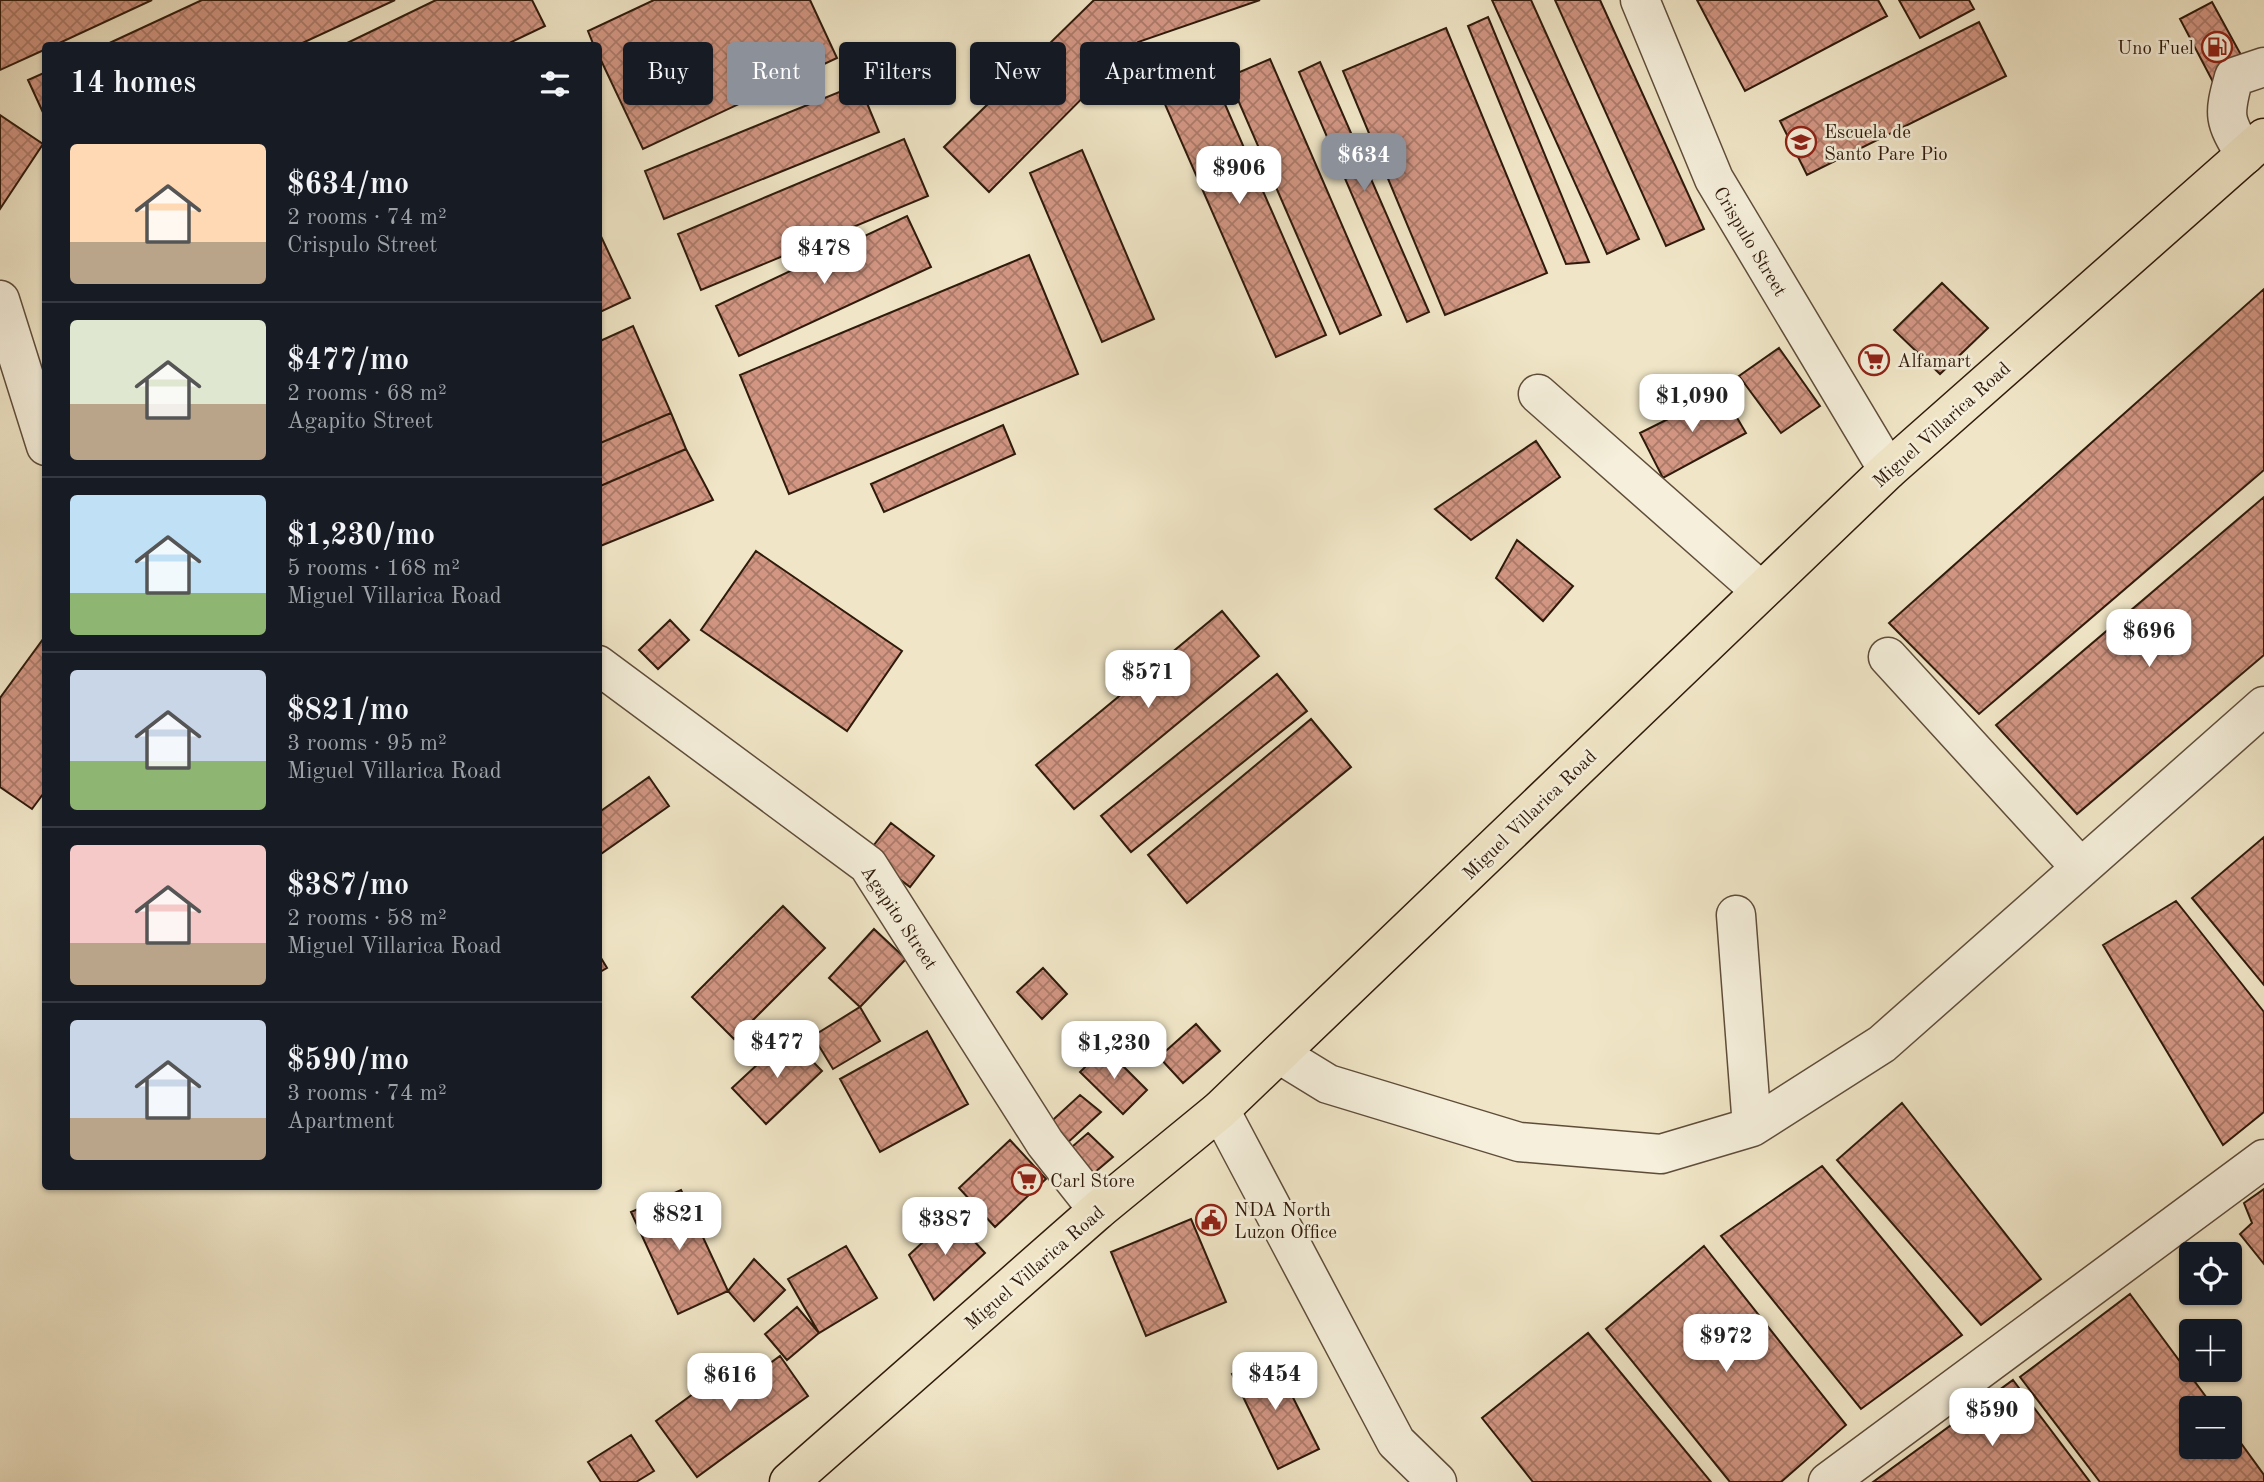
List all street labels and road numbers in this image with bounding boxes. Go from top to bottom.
street label: Crispulo Street [1709,184,1789,300]
street label: Miguel Villarica Road [1870,359,2015,492]
street label: Miguel Villarica Road [1460,747,1601,884]
street label: Agapito Street [856,863,940,974]
street label: Miguel Villarica Road [962,1203,1109,1334]

